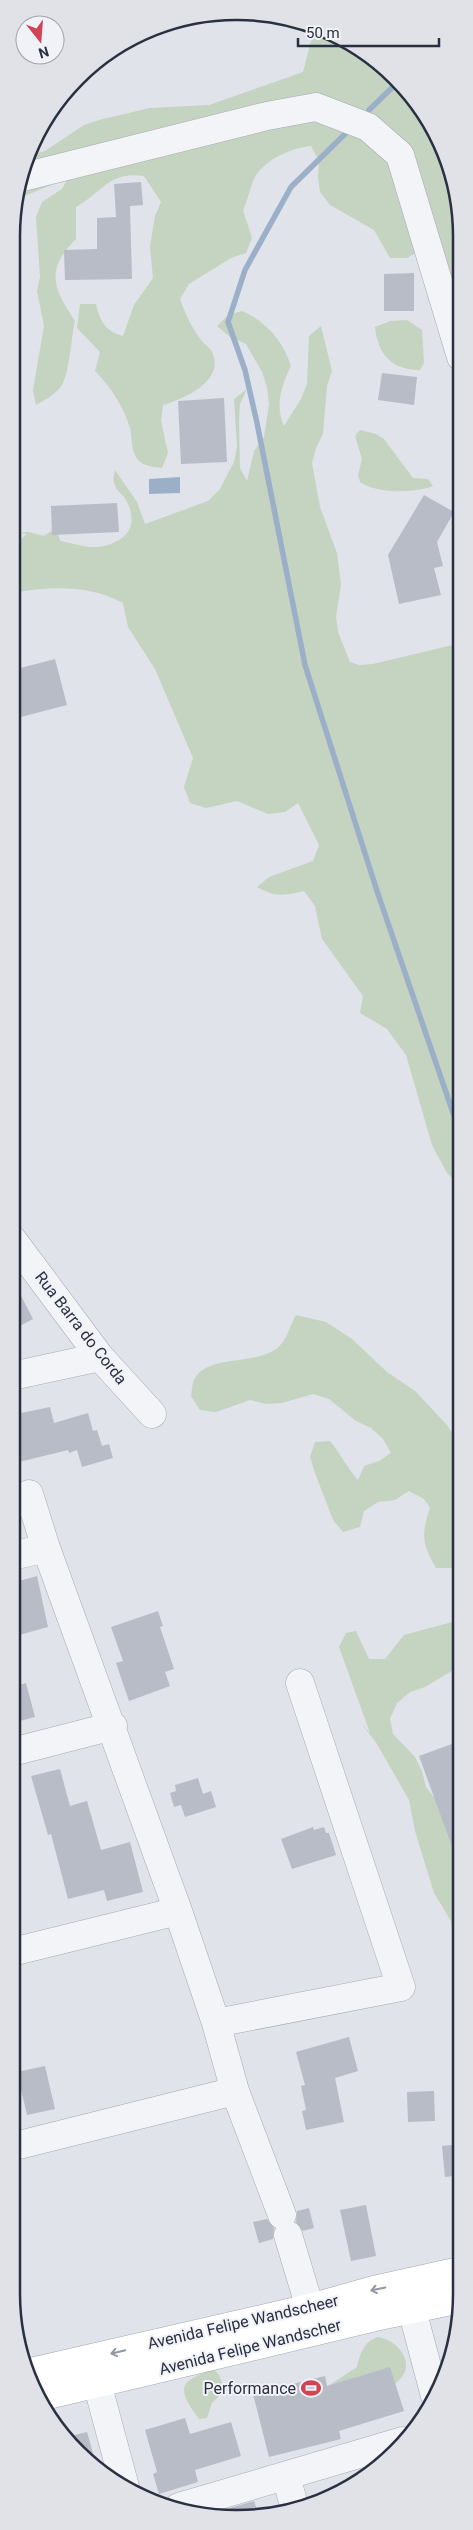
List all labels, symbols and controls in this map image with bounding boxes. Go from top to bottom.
north arrow [15,15,65,65]
scale bar [298,15,439,47]
text: 50 m [306,24,340,42]
text: N [37,43,51,62]
street label: Rua Barra do Corda [31,1268,131,1388]
one-way arrow [371,2285,387,2294]
street label: Avenida Felipe Wandscheer [146,2291,341,2353]
street label: Avenida Felipe Wandscher [157,2315,343,2379]
one-way arrow [111,2347,127,2357]
sports icon: Performance [300,2377,322,2399]
place label: Performance [203,2379,296,2398]

